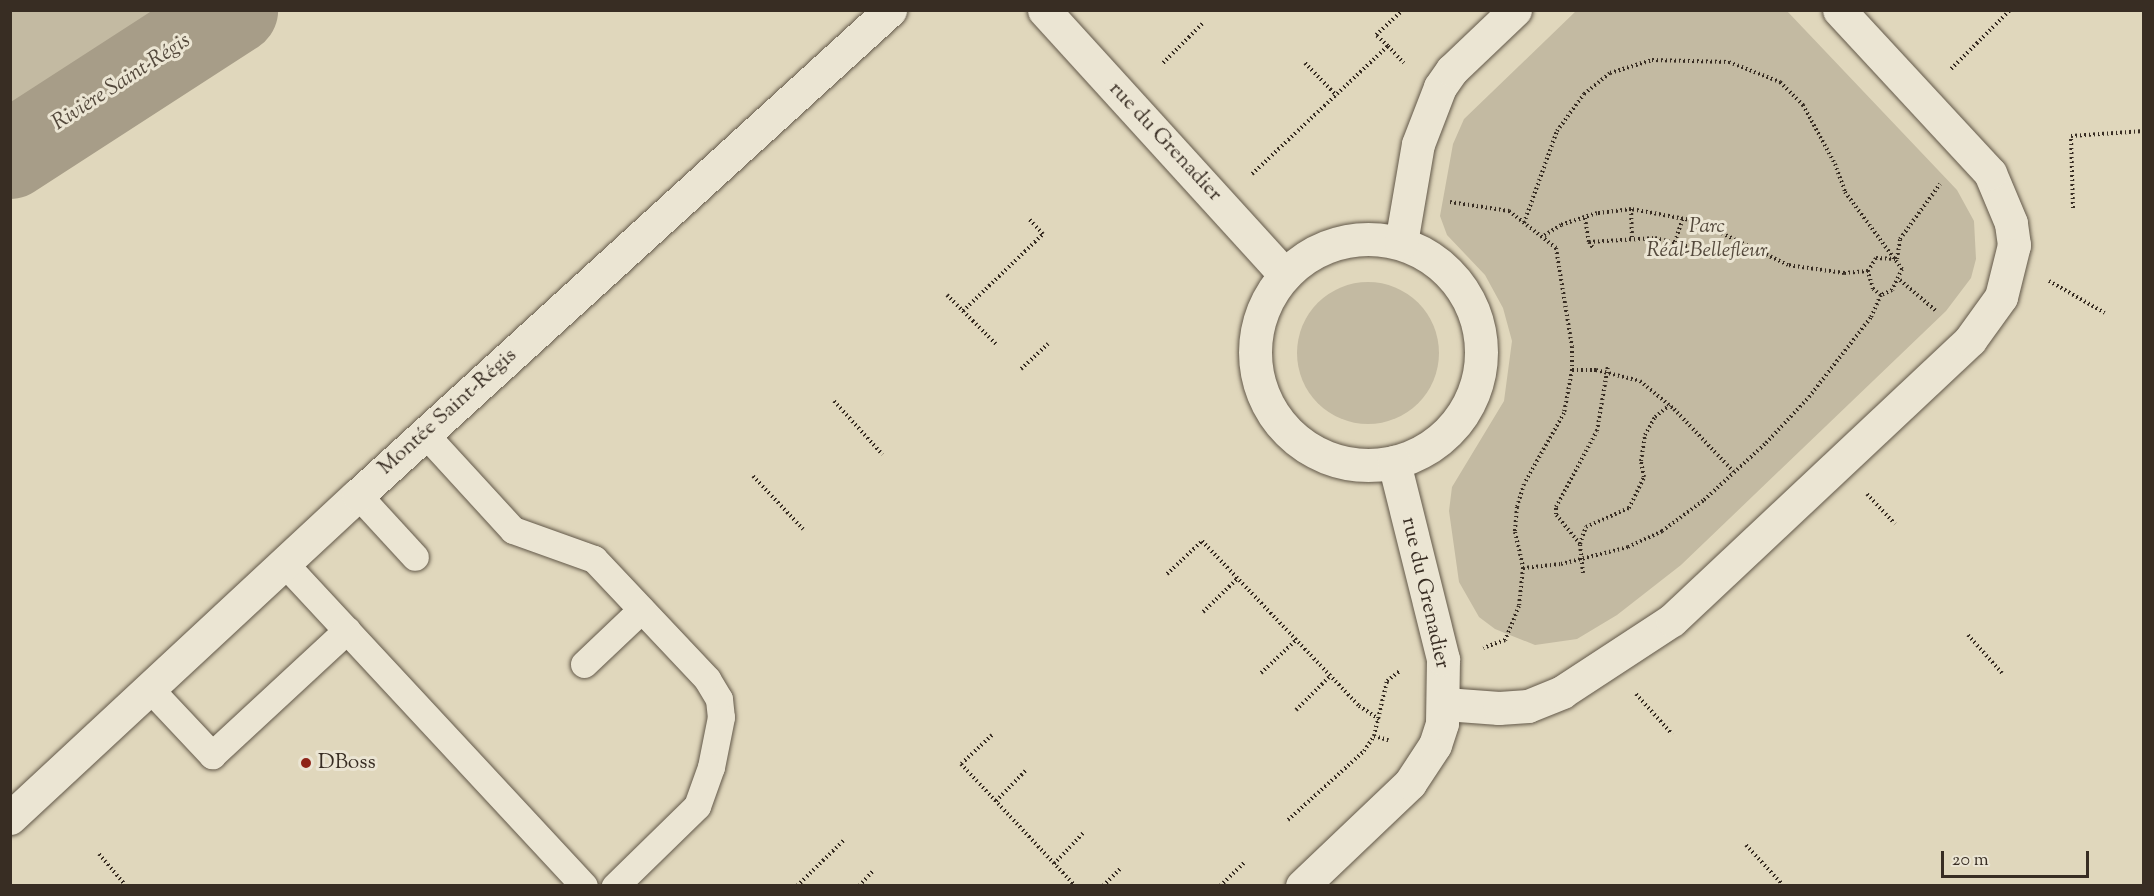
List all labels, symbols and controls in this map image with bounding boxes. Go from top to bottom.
water label: Rivière Saint-Régis [48,29,196,137]
street label: rue du Grenadier [1103,77,1227,207]
park label: Parc Réal-Bellefleur [1646,214,1768,264]
street label: Montée Saint-Régis [374,343,522,481]
street label: rue du Grenadier [1395,515,1455,671]
place label: DBoss [318,750,376,776]
marker: DBoss [299,756,313,770]
scale bar [1944,839,2092,877]
text: 20 m [1952,848,1989,874]

